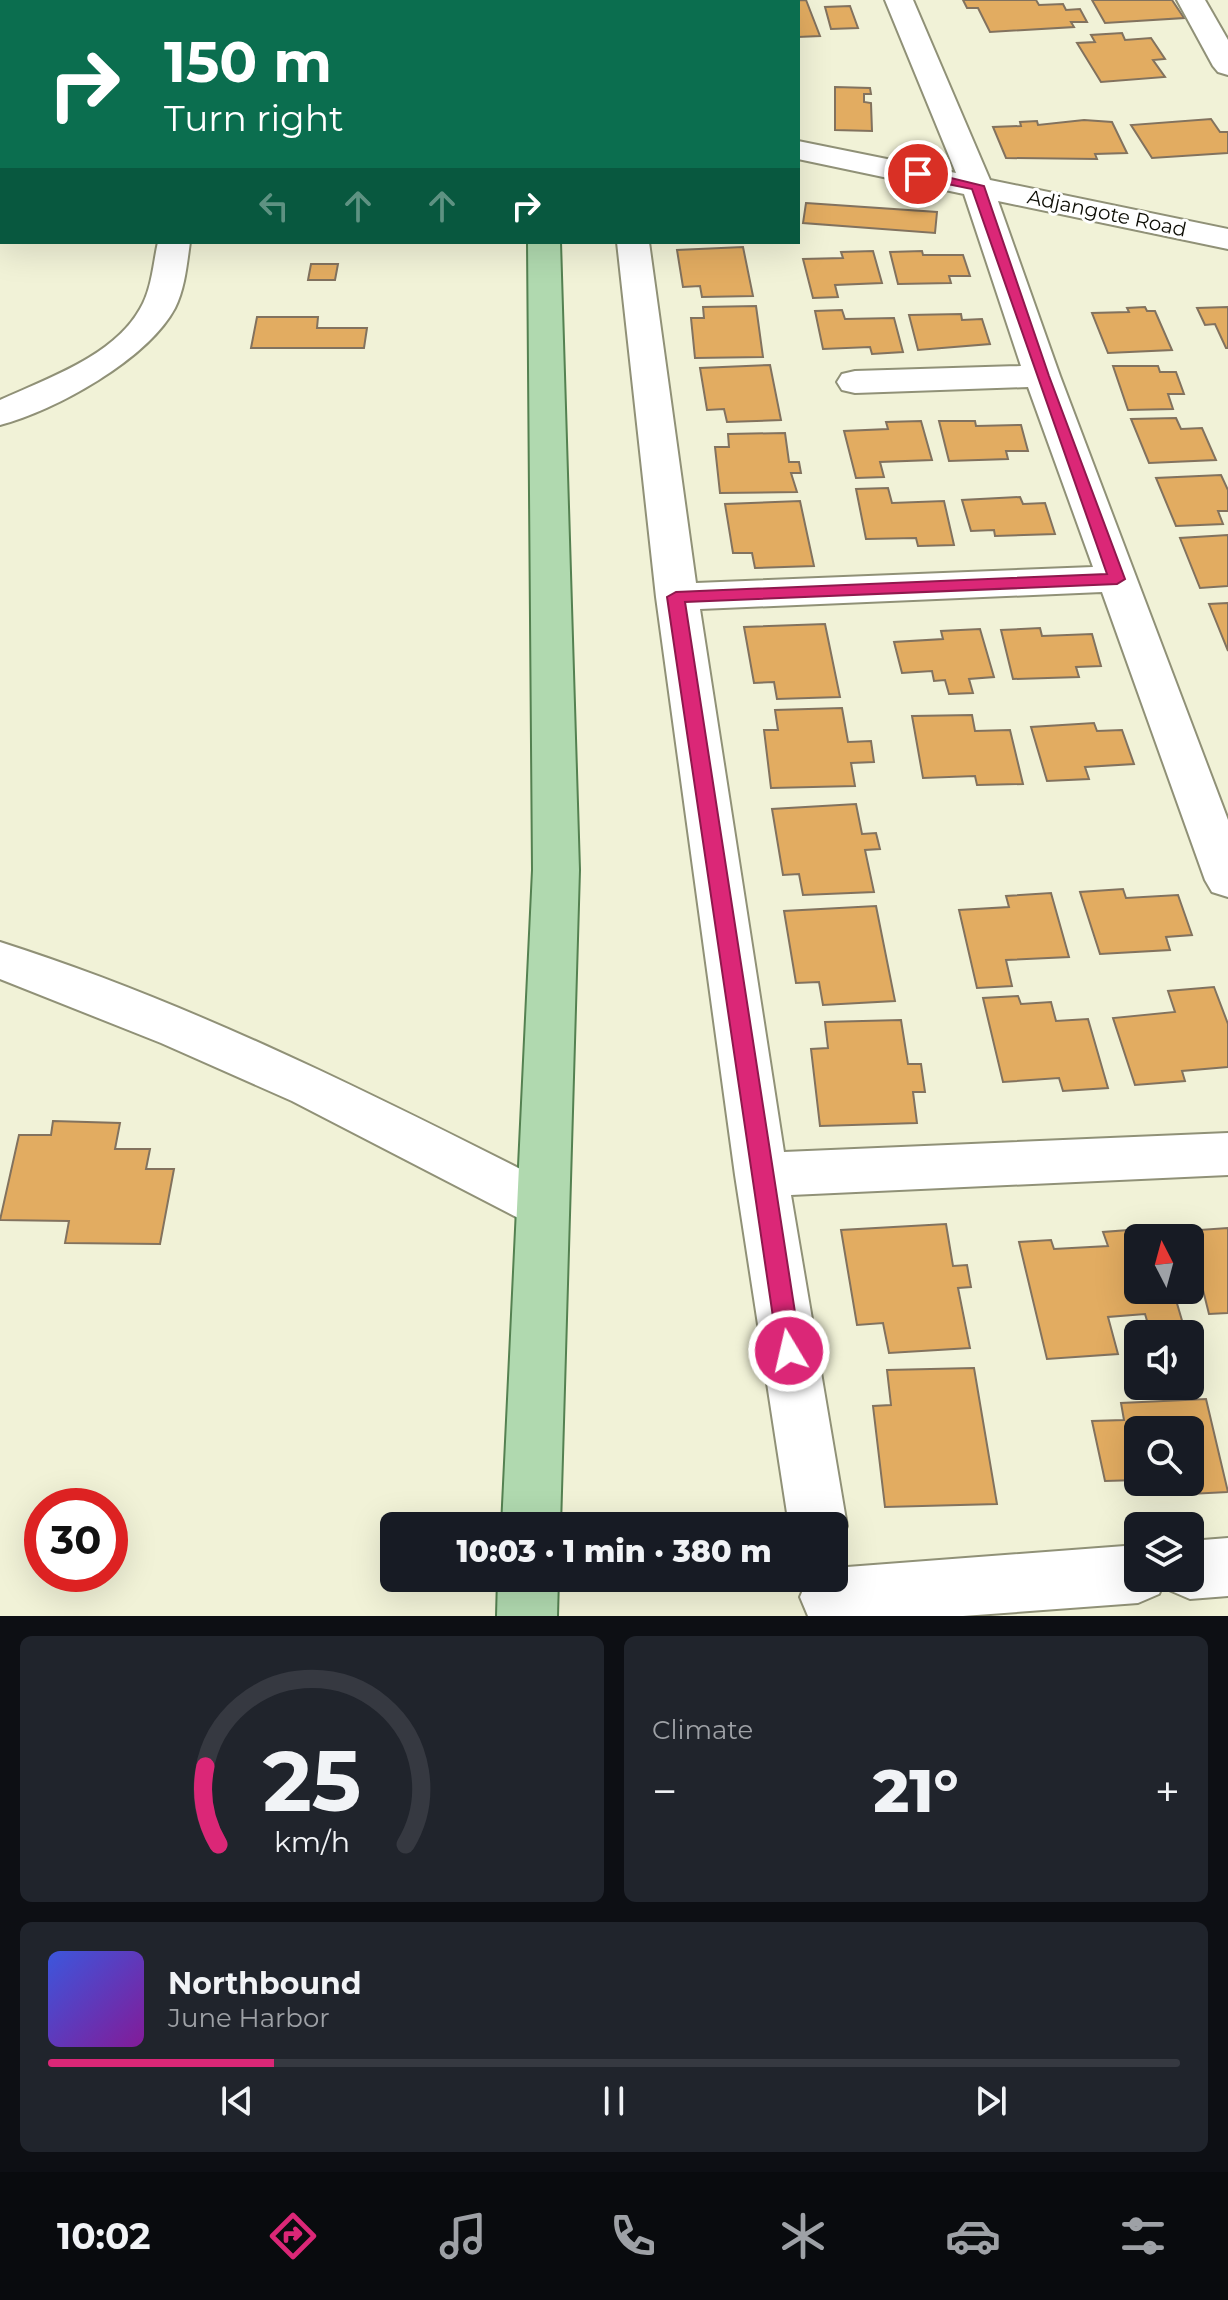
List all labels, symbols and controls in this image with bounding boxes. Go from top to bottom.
text: 150 m [164,28,332,96]
icon: right [32,32,136,136]
text: Turn right [164,96,344,140]
pin [884,140,952,208]
icon: arrive [896,152,940,196]
icon: left [252,184,296,228]
icon: ahead [336,184,380,228]
icon: ahead [420,184,464,228]
icon: right [504,184,548,228]
street label: Adjangote Road [1025,184,1189,242]
north arrow [1124,1224,1204,1304]
map controls [1124,1224,1204,1592]
position arrow [747,1309,831,1393]
button: sound [1124,1320,1204,1400]
button: search [1124,1416,1204,1496]
speed limit sign: 30 [24,1488,128,1592]
button: layers [1124,1512,1204,1592]
text: 10:03 · 1 min · 380 m [456,1533,772,1570]
text: Climate [652,1714,753,1746]
text: 25 [263,1730,361,1832]
text: 21° [873,1754,959,1827]
text: − [652,1764,677,1818]
text: + [1155,1764,1180,1818]
text: km/h [274,1824,350,1859]
text: Northbound [168,1965,362,2002]
text: June Harbor [168,2002,330,2034]
icon: previous [215,2079,259,2123]
icon: pause [592,2079,636,2123]
icon: next [969,2079,1013,2123]
icon: directions [265,2208,321,2264]
icon: music [435,2208,491,2264]
icon: phone [605,2208,661,2264]
icon: climate [775,2208,831,2264]
icon: car [945,2208,1001,2264]
icon: filters [1115,2208,1171,2264]
text: 10:02 [57,2214,151,2258]

